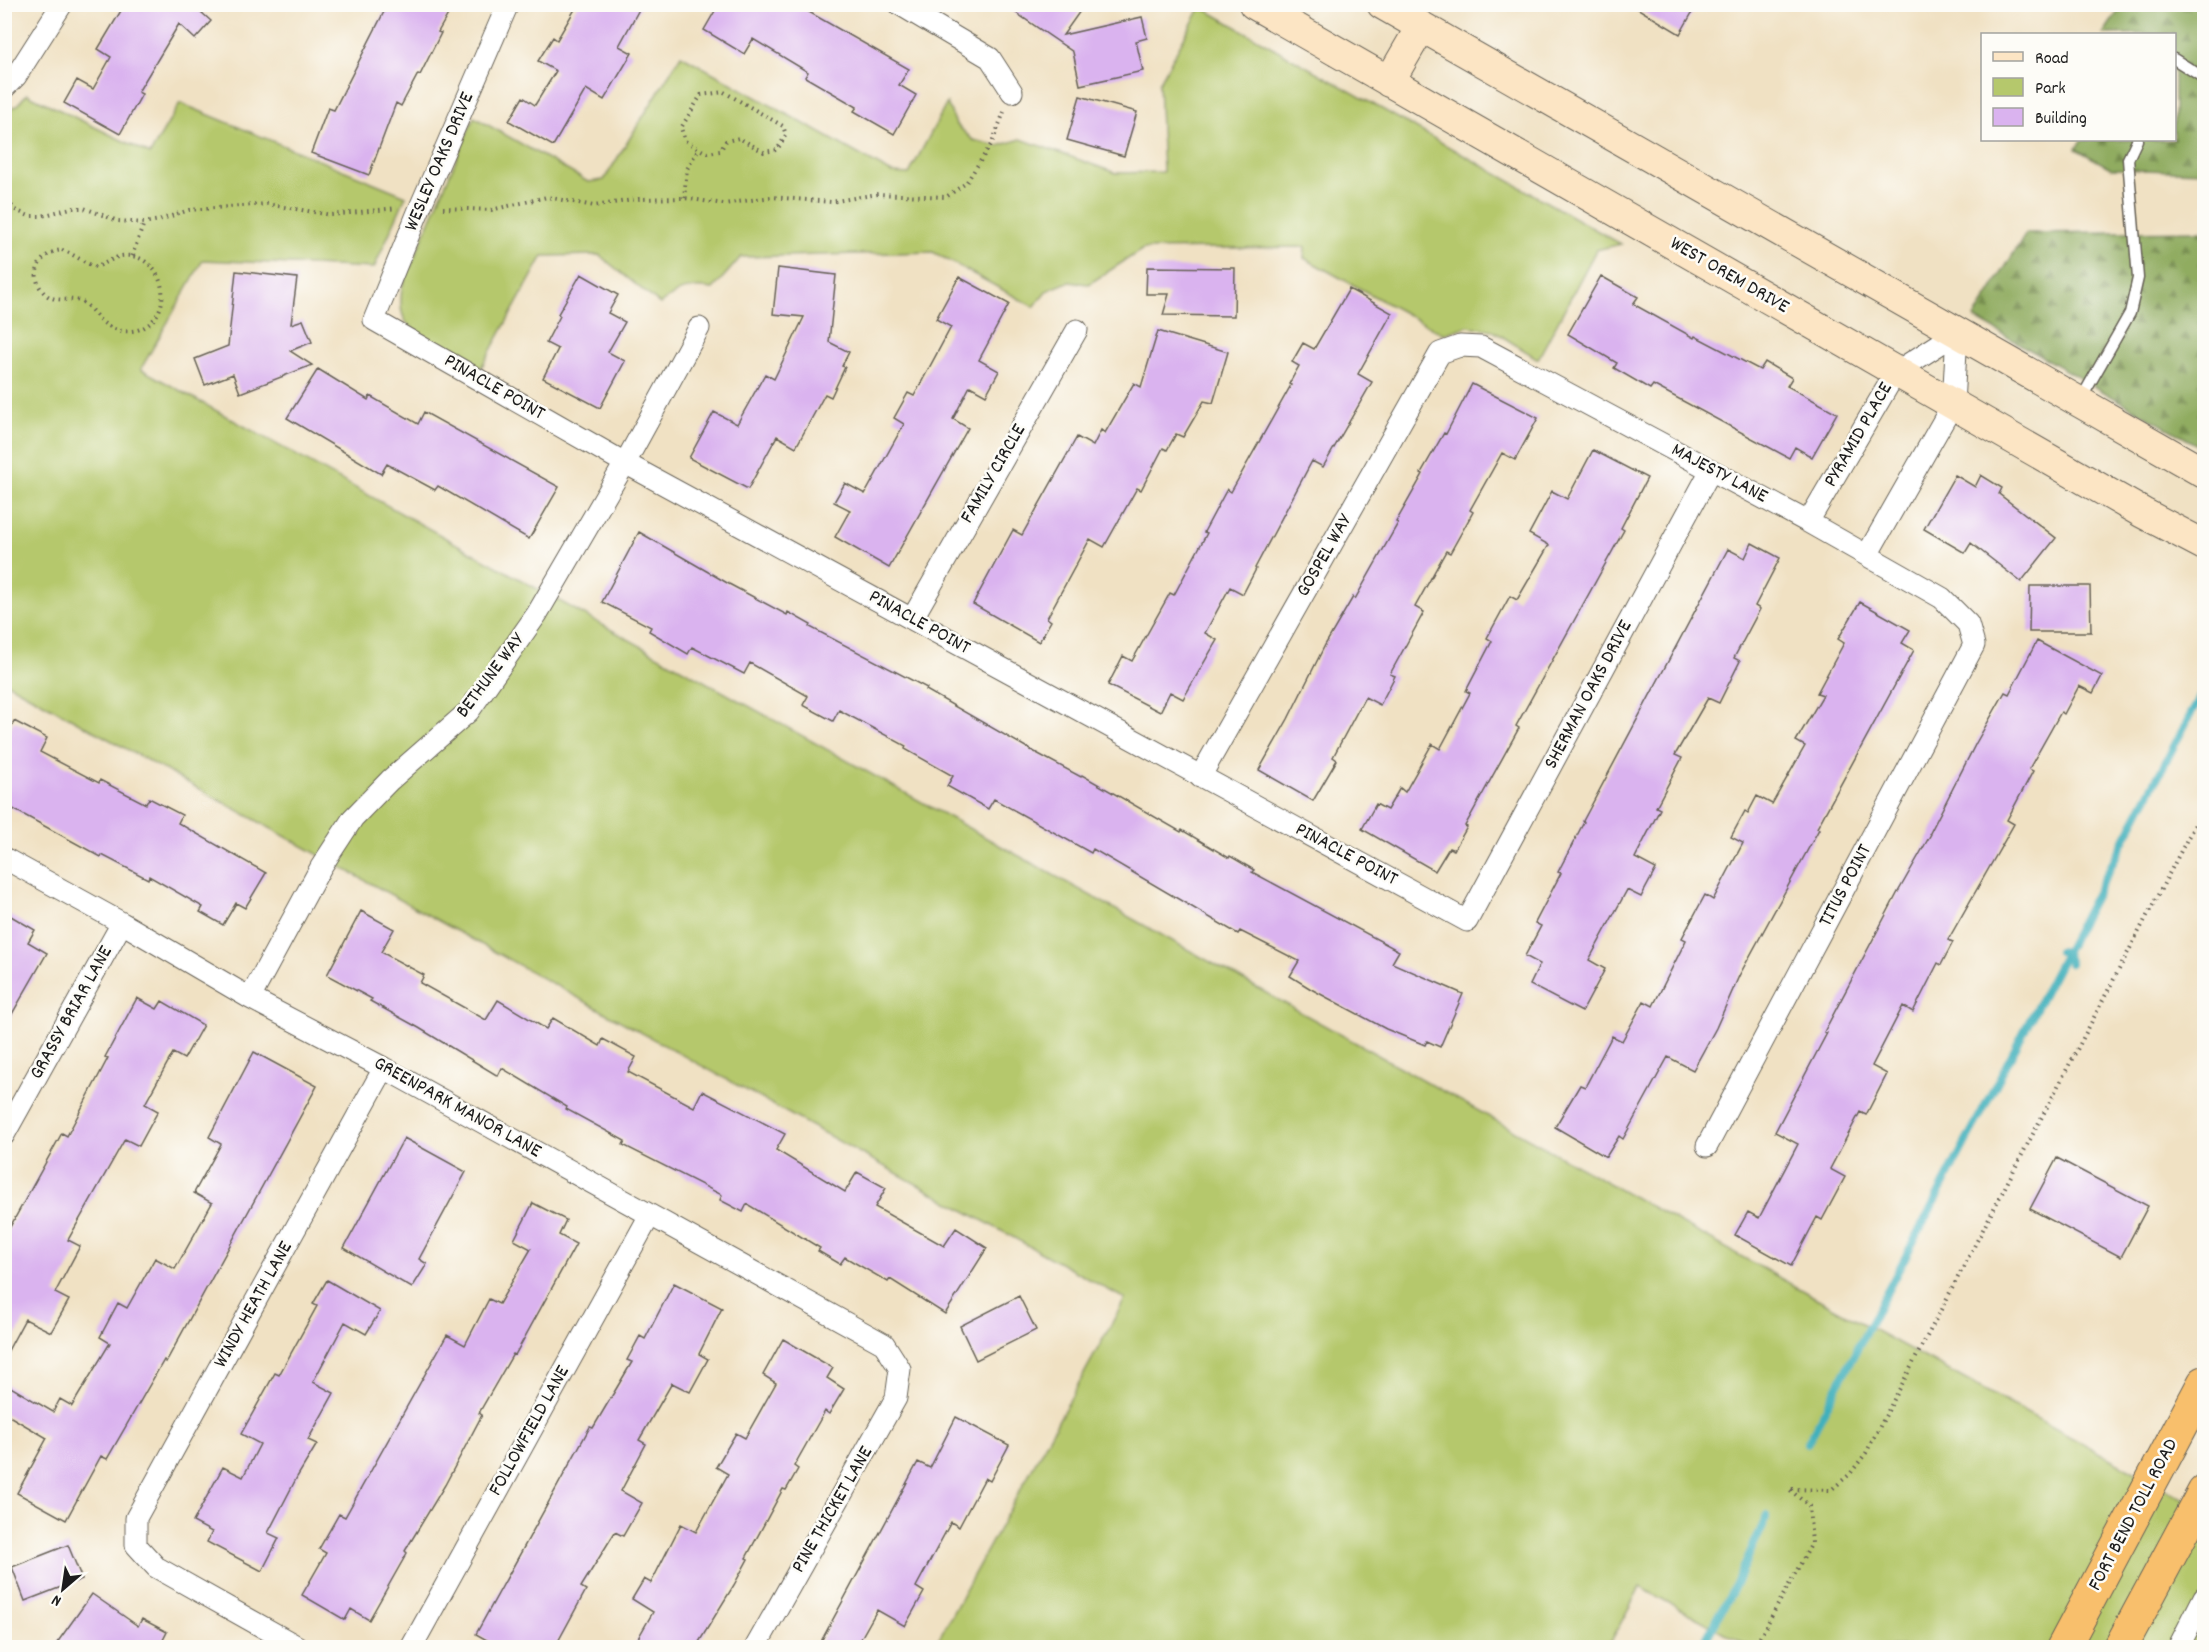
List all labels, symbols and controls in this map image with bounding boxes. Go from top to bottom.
legend [1981,33,2176,141]
text: Road [2035,47,2069,72]
text: Park [2035,77,2066,102]
street label: WESLEY OAKS DRIVE [398,88,482,236]
text: Building [2035,107,2087,132]
street label: WEST OREM DRIVE [1664,230,1794,322]
street label: PINACLE POINT [438,348,550,428]
street label: PYRAMID PLACE [1818,377,1900,493]
street label: FAMILY CIRCLE [954,419,1034,529]
street label: MAJESTY LANE [1666,437,1772,511]
street label: GOSPEL WAY [1290,509,1360,602]
street label: PINACLE POINT [863,583,975,663]
street label: SHERMAN OAKS DRIVE [1538,616,1640,774]
street label: BETHUNE WAY [450,627,533,724]
street label: PINACLE POINT [1290,816,1402,894]
street label: TITUS POINT [1813,840,1879,932]
street label: GRASSY BRIAR LANE [24,941,120,1085]
street label: GREENPARK MANOR LANE [368,1050,546,1166]
street label: WINDY HEATH LANE [208,1237,300,1373]
street label: FOLLOWFIELD LANE [483,1361,577,1501]
street label: FORT BEND TOLL ROAD [2082,1434,2186,1596]
street label: PINE THICKET LANE [785,1441,881,1579]
north arrow [33,1559,93,1619]
text: N [48,1588,66,1612]

